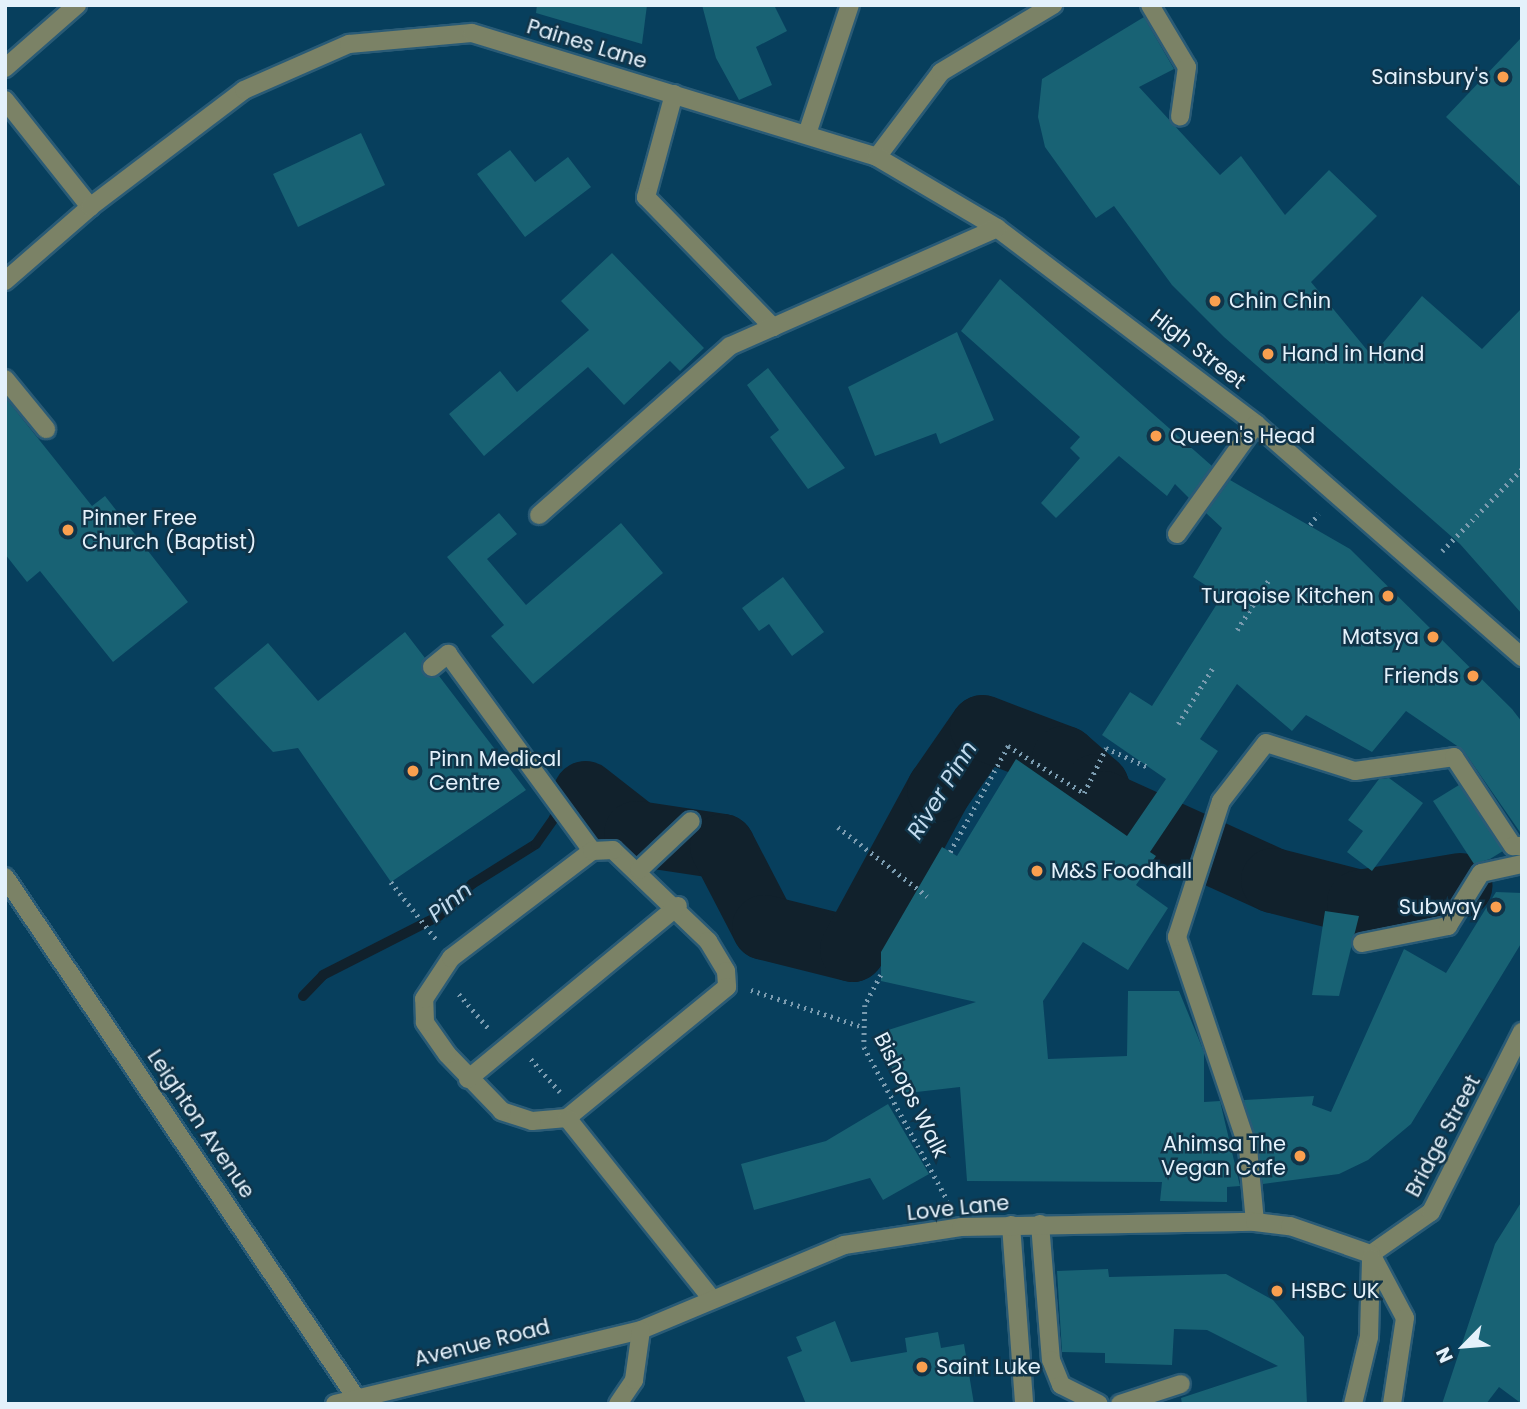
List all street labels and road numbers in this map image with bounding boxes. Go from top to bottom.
street label: Paines Lane [524,14,650,74]
street label: High Street [1145,304,1251,394]
street label: Bishops Walk [869,1028,953,1162]
street label: Leighton Avenue [142,1045,260,1203]
street label: Bridge Street [1400,1071,1486,1201]
street label: Love Lane [906,1190,1010,1226]
street label: Avenue Road [411,1314,553,1372]

